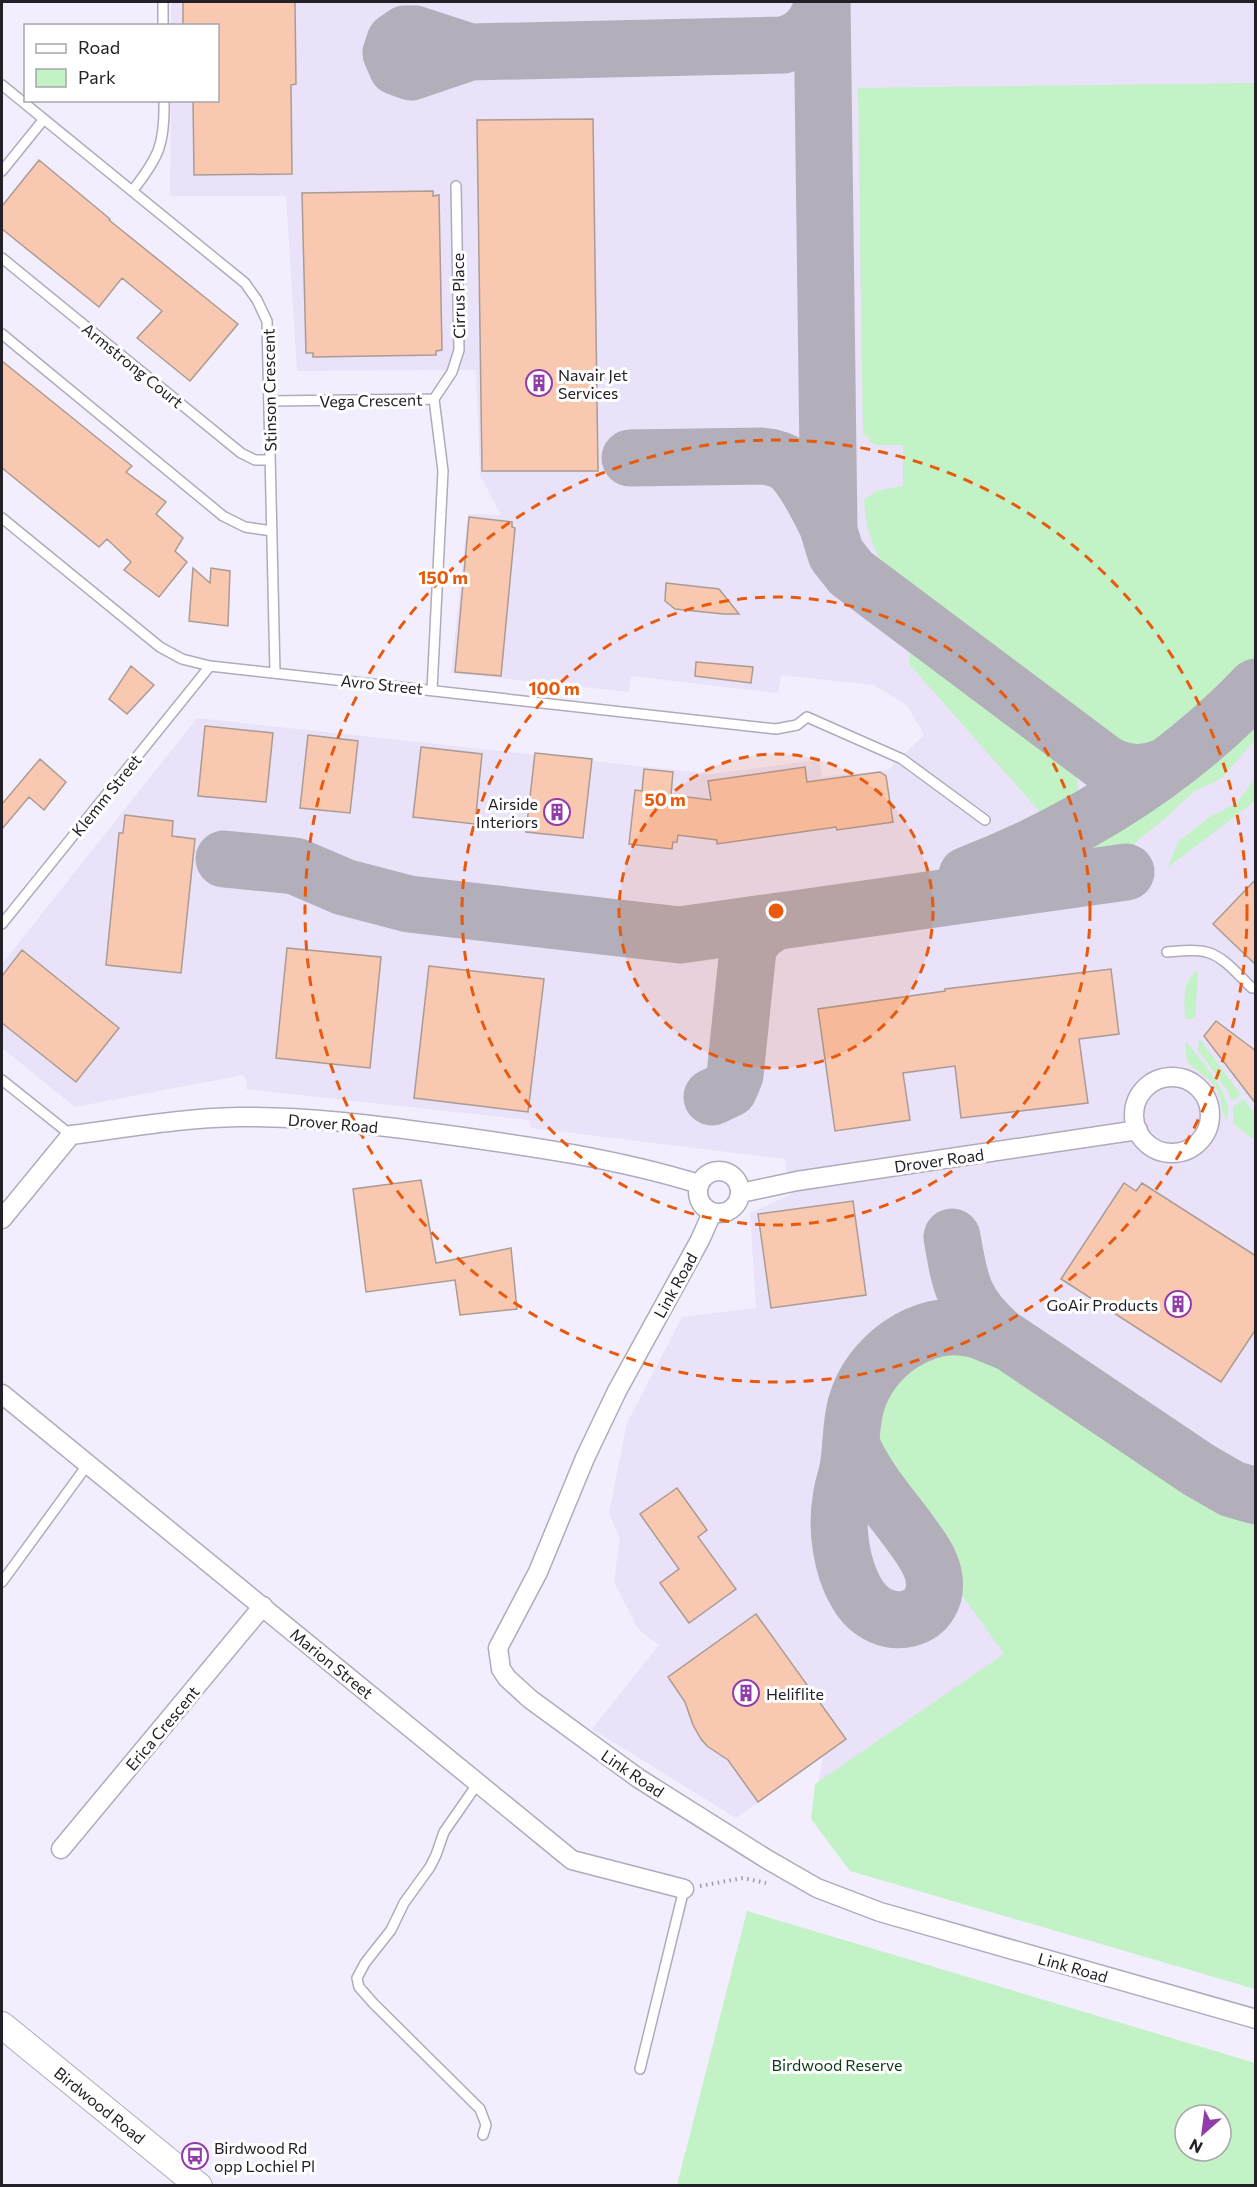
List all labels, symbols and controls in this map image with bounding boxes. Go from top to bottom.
legend [24,24,219,102]
text: Road [78,36,120,58]
text: Park [78,66,116,88]
street label: Cirrus Place [448,253,468,339]
street label: Armstrong Court [79,319,188,412]
street label: Stinson Crescent [258,328,280,452]
place label: Navair Jet Services [558,365,628,402]
building icon: Navair Jet Services [524,368,554,398]
street label: Vega Crescent [319,390,423,410]
text: 150 m [418,566,468,588]
street label: Avro Street [340,670,424,698]
text: 100 m [528,677,580,699]
street label: Klemm Street [67,750,145,840]
text: 50 m [644,788,686,810]
place label: Airside Interiors [476,794,538,831]
building icon: Airside Interiors [542,797,572,827]
centre of rings [766,901,786,921]
street label: Drover Road [287,1110,379,1136]
street label: Drover Road [893,1144,985,1176]
street label: Link Road [649,1249,701,1321]
building icon: GoAir Products [1163,1289,1193,1319]
place label: GoAir Products [1046,1295,1158,1314]
street label: Marion Street [287,1624,378,1702]
building icon: Heliflite [731,1678,761,1708]
street label: Erica Crescent [121,1682,203,1774]
place label: Heliflite [766,1684,824,1703]
street label: Link Road [598,1745,668,1801]
street label: Link Road [1036,1948,1110,1986]
park label: Birdwood Reserve [772,2055,902,2074]
street label: Birdwood Road [51,2063,149,2147]
north arrow [1173,2103,1233,2163]
text: N [1186,2135,1205,2158]
place label: Birdwood Rd opp Lochiel Pl [214,2138,315,2175]
bus stop icon: Birdwood Rd opp Lochiel Pl [180,2141,210,2171]

